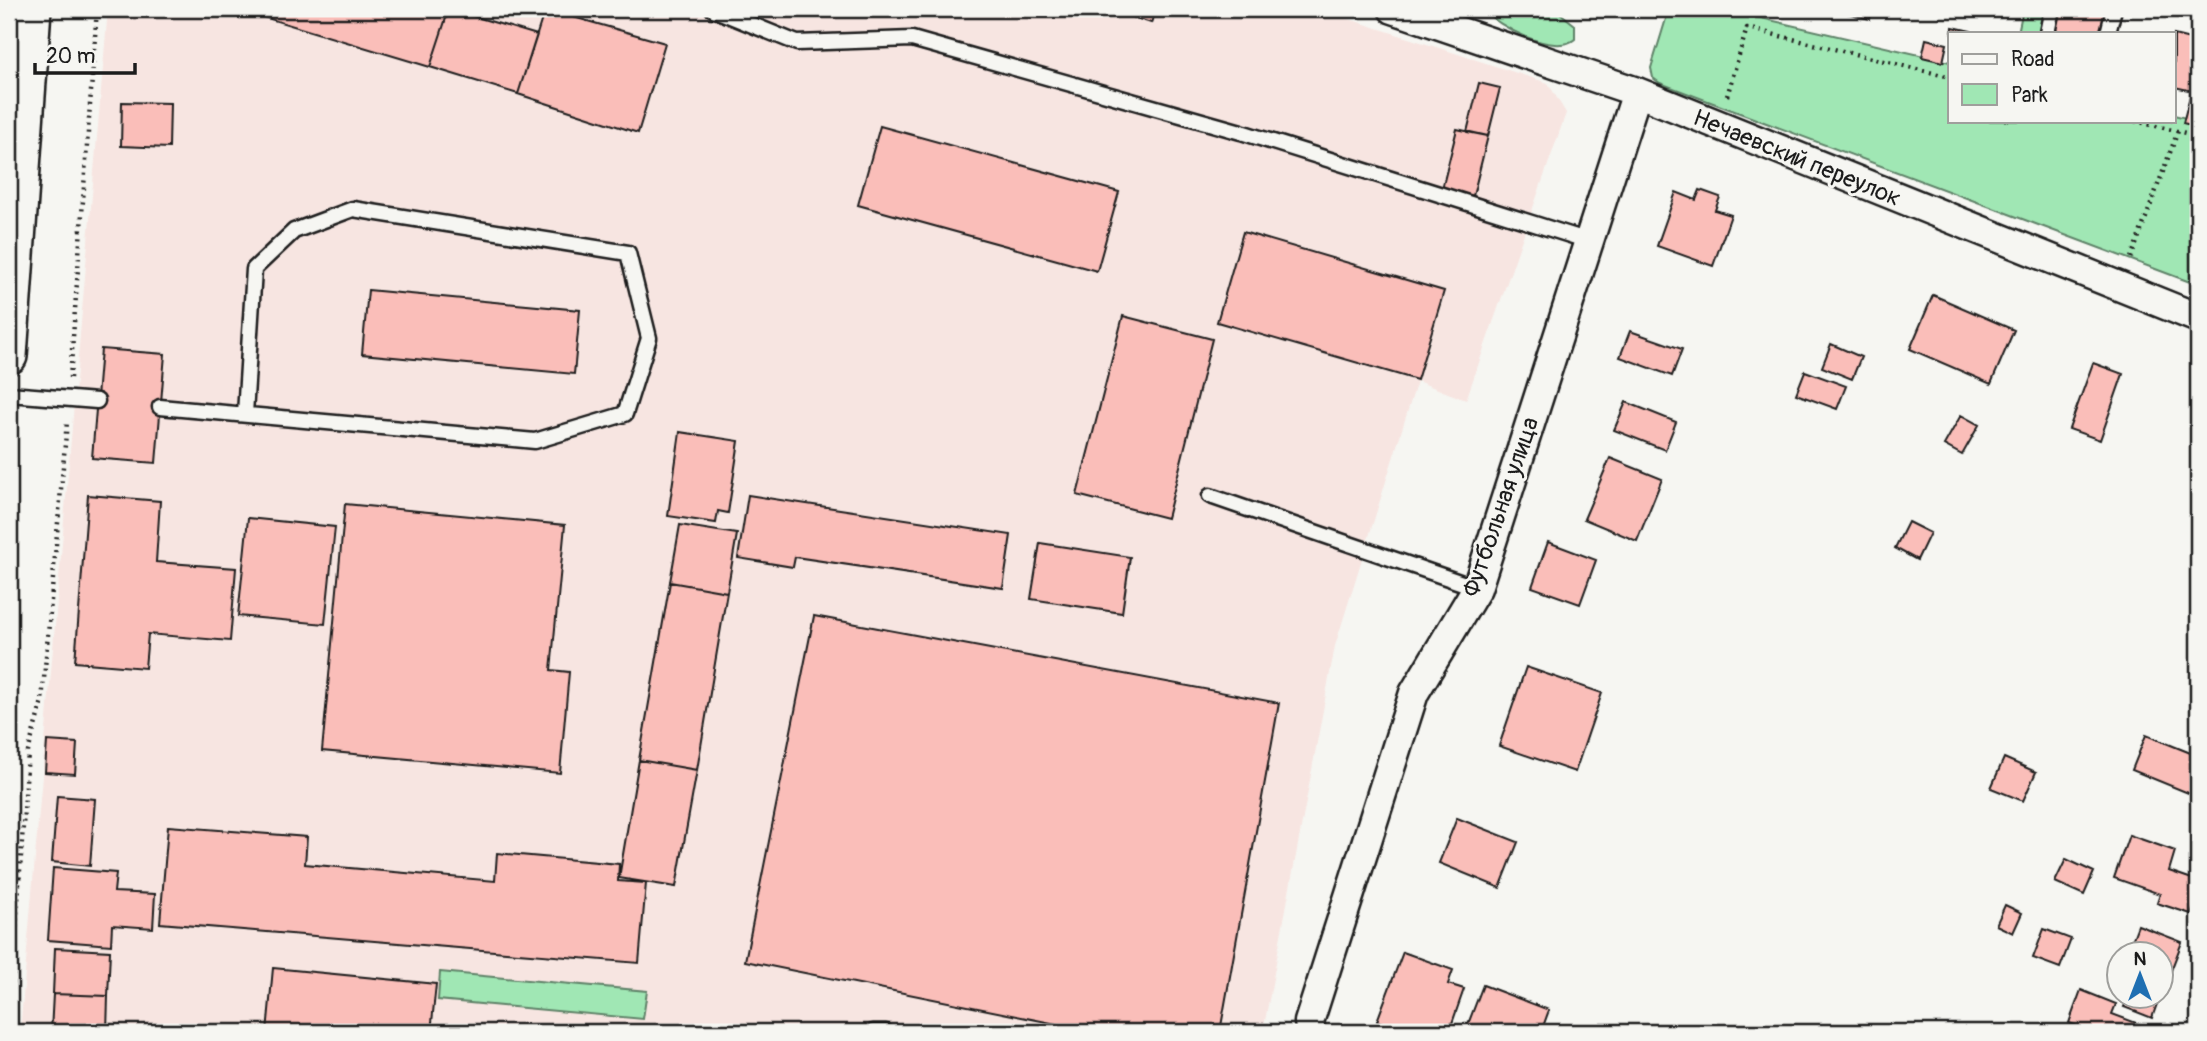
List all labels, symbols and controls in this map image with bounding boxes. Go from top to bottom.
scale bar [35,32,135,76]
legend [1948,32,2176,122]
text: 20 m [46,43,95,70]
text: Road [2011,46,2055,73]
text: Park [2011,82,2048,109]
street label: Нечаевский переулок [1689,103,1905,213]
street label: Футбольная улица [1457,413,1545,601]
north arrow [2106,940,2176,1010]
text: N [2134,947,2147,971]

